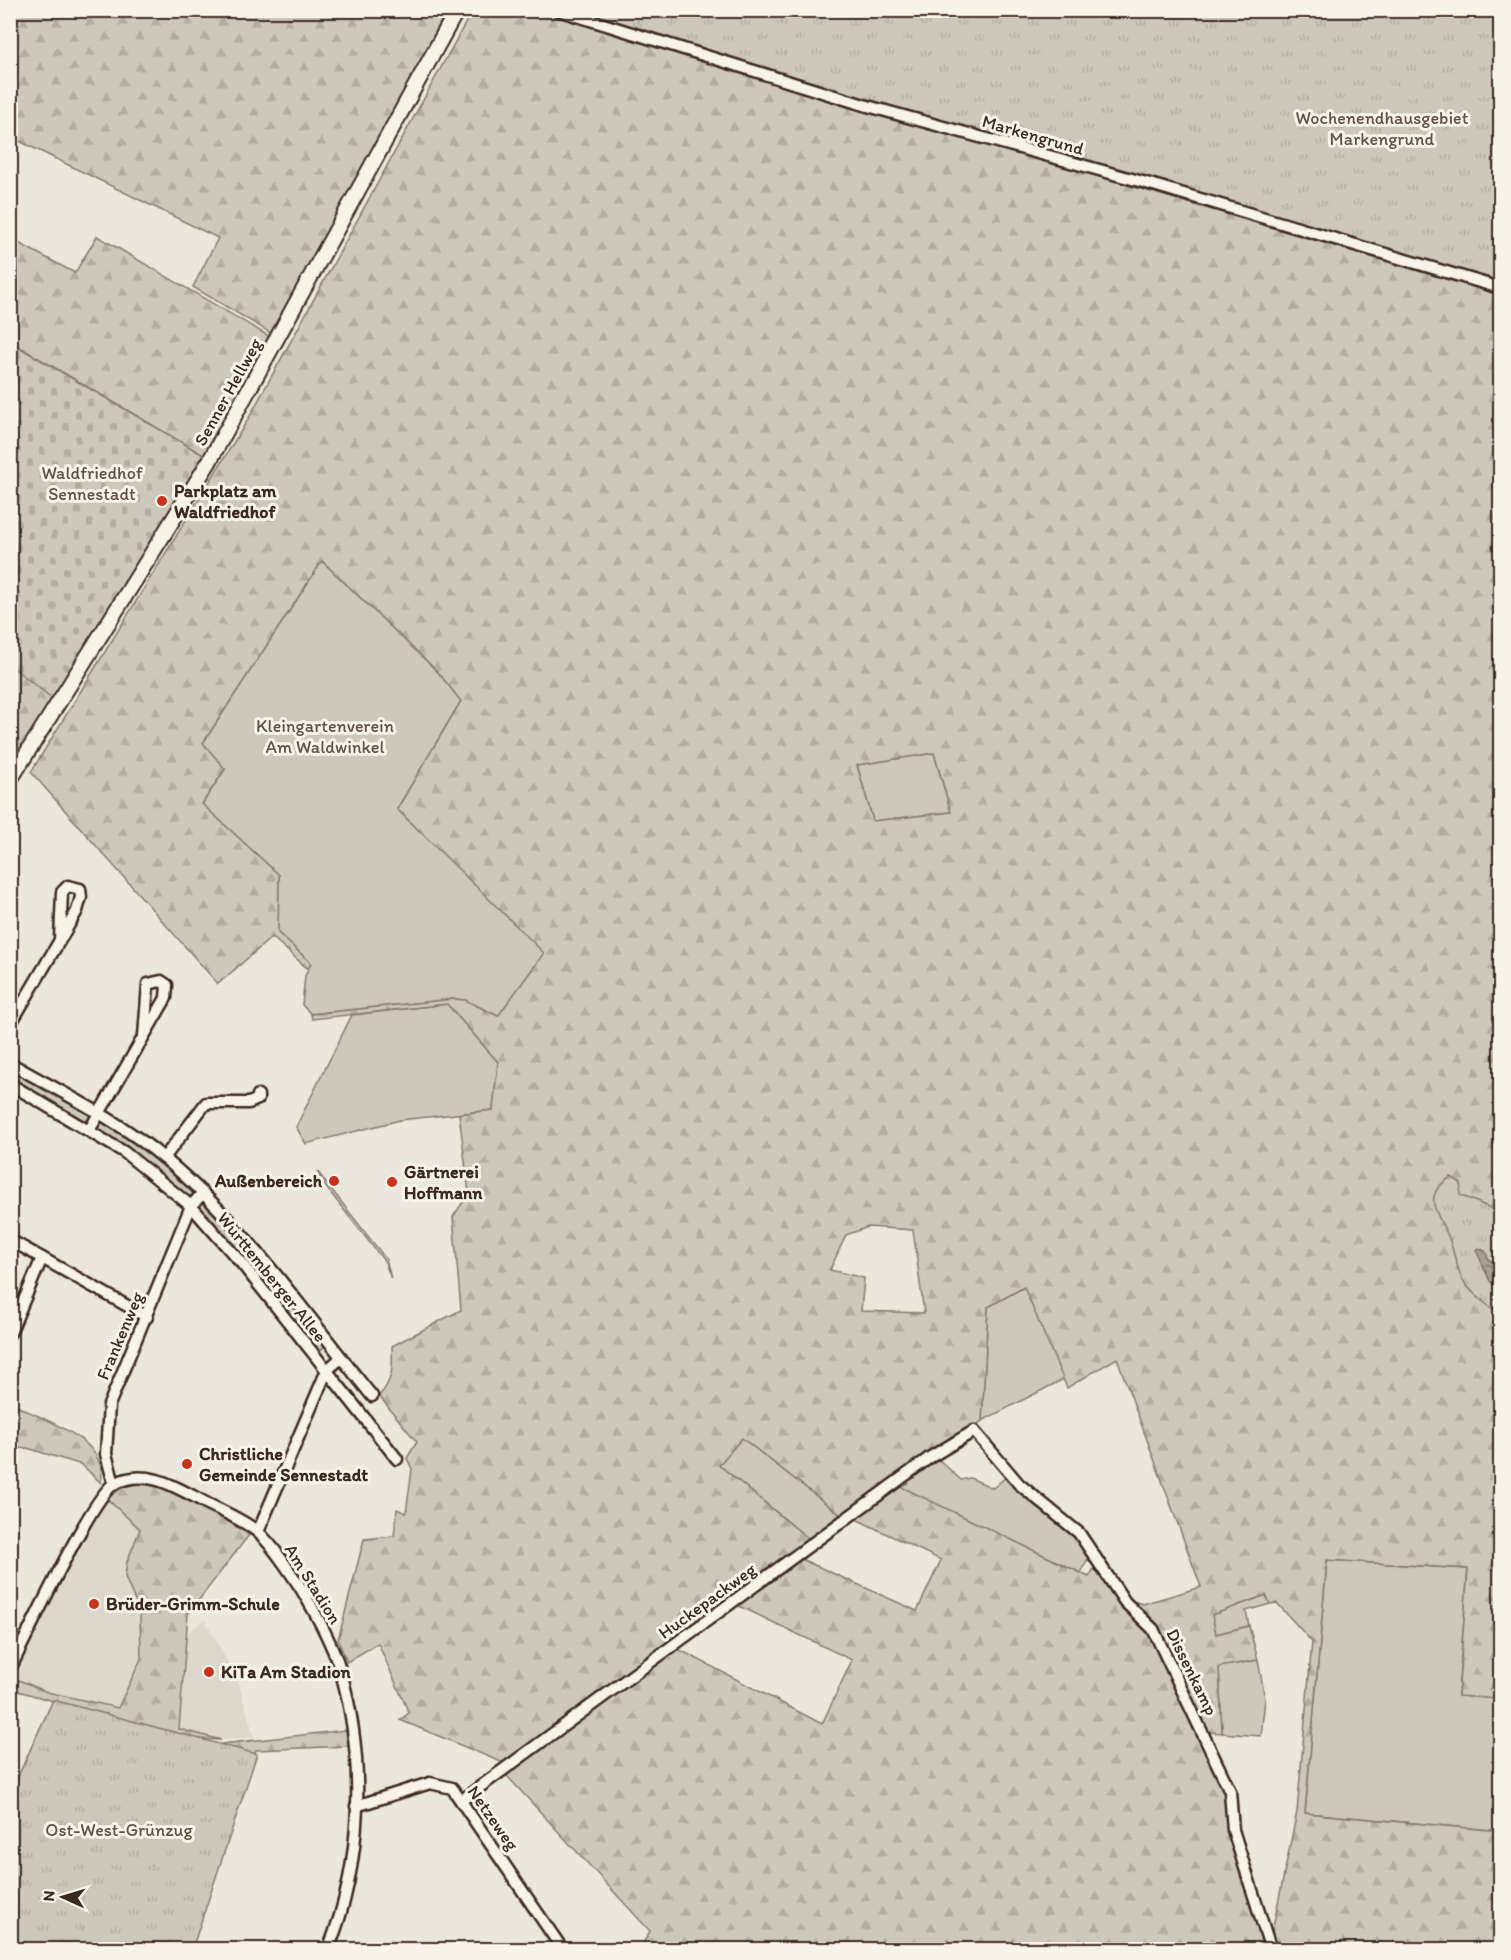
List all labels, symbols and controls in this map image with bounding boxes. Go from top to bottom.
park label: Wochenendhausgebiet Markengrund [1296,107,1469,150]
street label: Markengrund [980,110,1086,160]
street label: Senner Hellweg [189,334,267,450]
park label: Waldfriedhof Sennestadt [41,462,143,505]
place label: Parkplatz am Waldfriedhof [174,480,277,523]
marker: Parkplatz am Waldfriedhof [155,494,169,508]
park label: Kleingartenverein Am Waldwinkel [256,715,394,758]
place label: Gärtnerei Hoffmann [404,1161,483,1204]
place label: Außenbereich [214,1170,323,1192]
marker: Außenbereich [327,1174,341,1188]
marker: Gärtnerei Hoffmann [385,1175,399,1189]
street label: Württemberger Allee [213,1207,331,1347]
street label: Frankenweg [92,1288,149,1383]
place label: Christliche Gemeinde Sennestadt [199,1443,368,1486]
marker: Christliche Gemeinde Sennestadt [180,1457,194,1471]
street label: Am Stadion [280,1540,346,1628]
street label: Huckepackweg [654,1558,761,1644]
place label: Brüder-Grimm-Schule [106,1593,280,1615]
marker: Brüder-Grimm-Schule [87,1597,101,1611]
street label: Dissenkamp [1162,1625,1222,1719]
place label: KiTa Am Stadion [221,1661,352,1683]
marker: KiTa Am Stadion [202,1665,216,1679]
street label: Netzeweg [463,1781,524,1855]
park label: Ost-West-Grünzug [45,1819,193,1841]
north arrow [33,1867,93,1927]
text: N [39,1890,58,1902]

